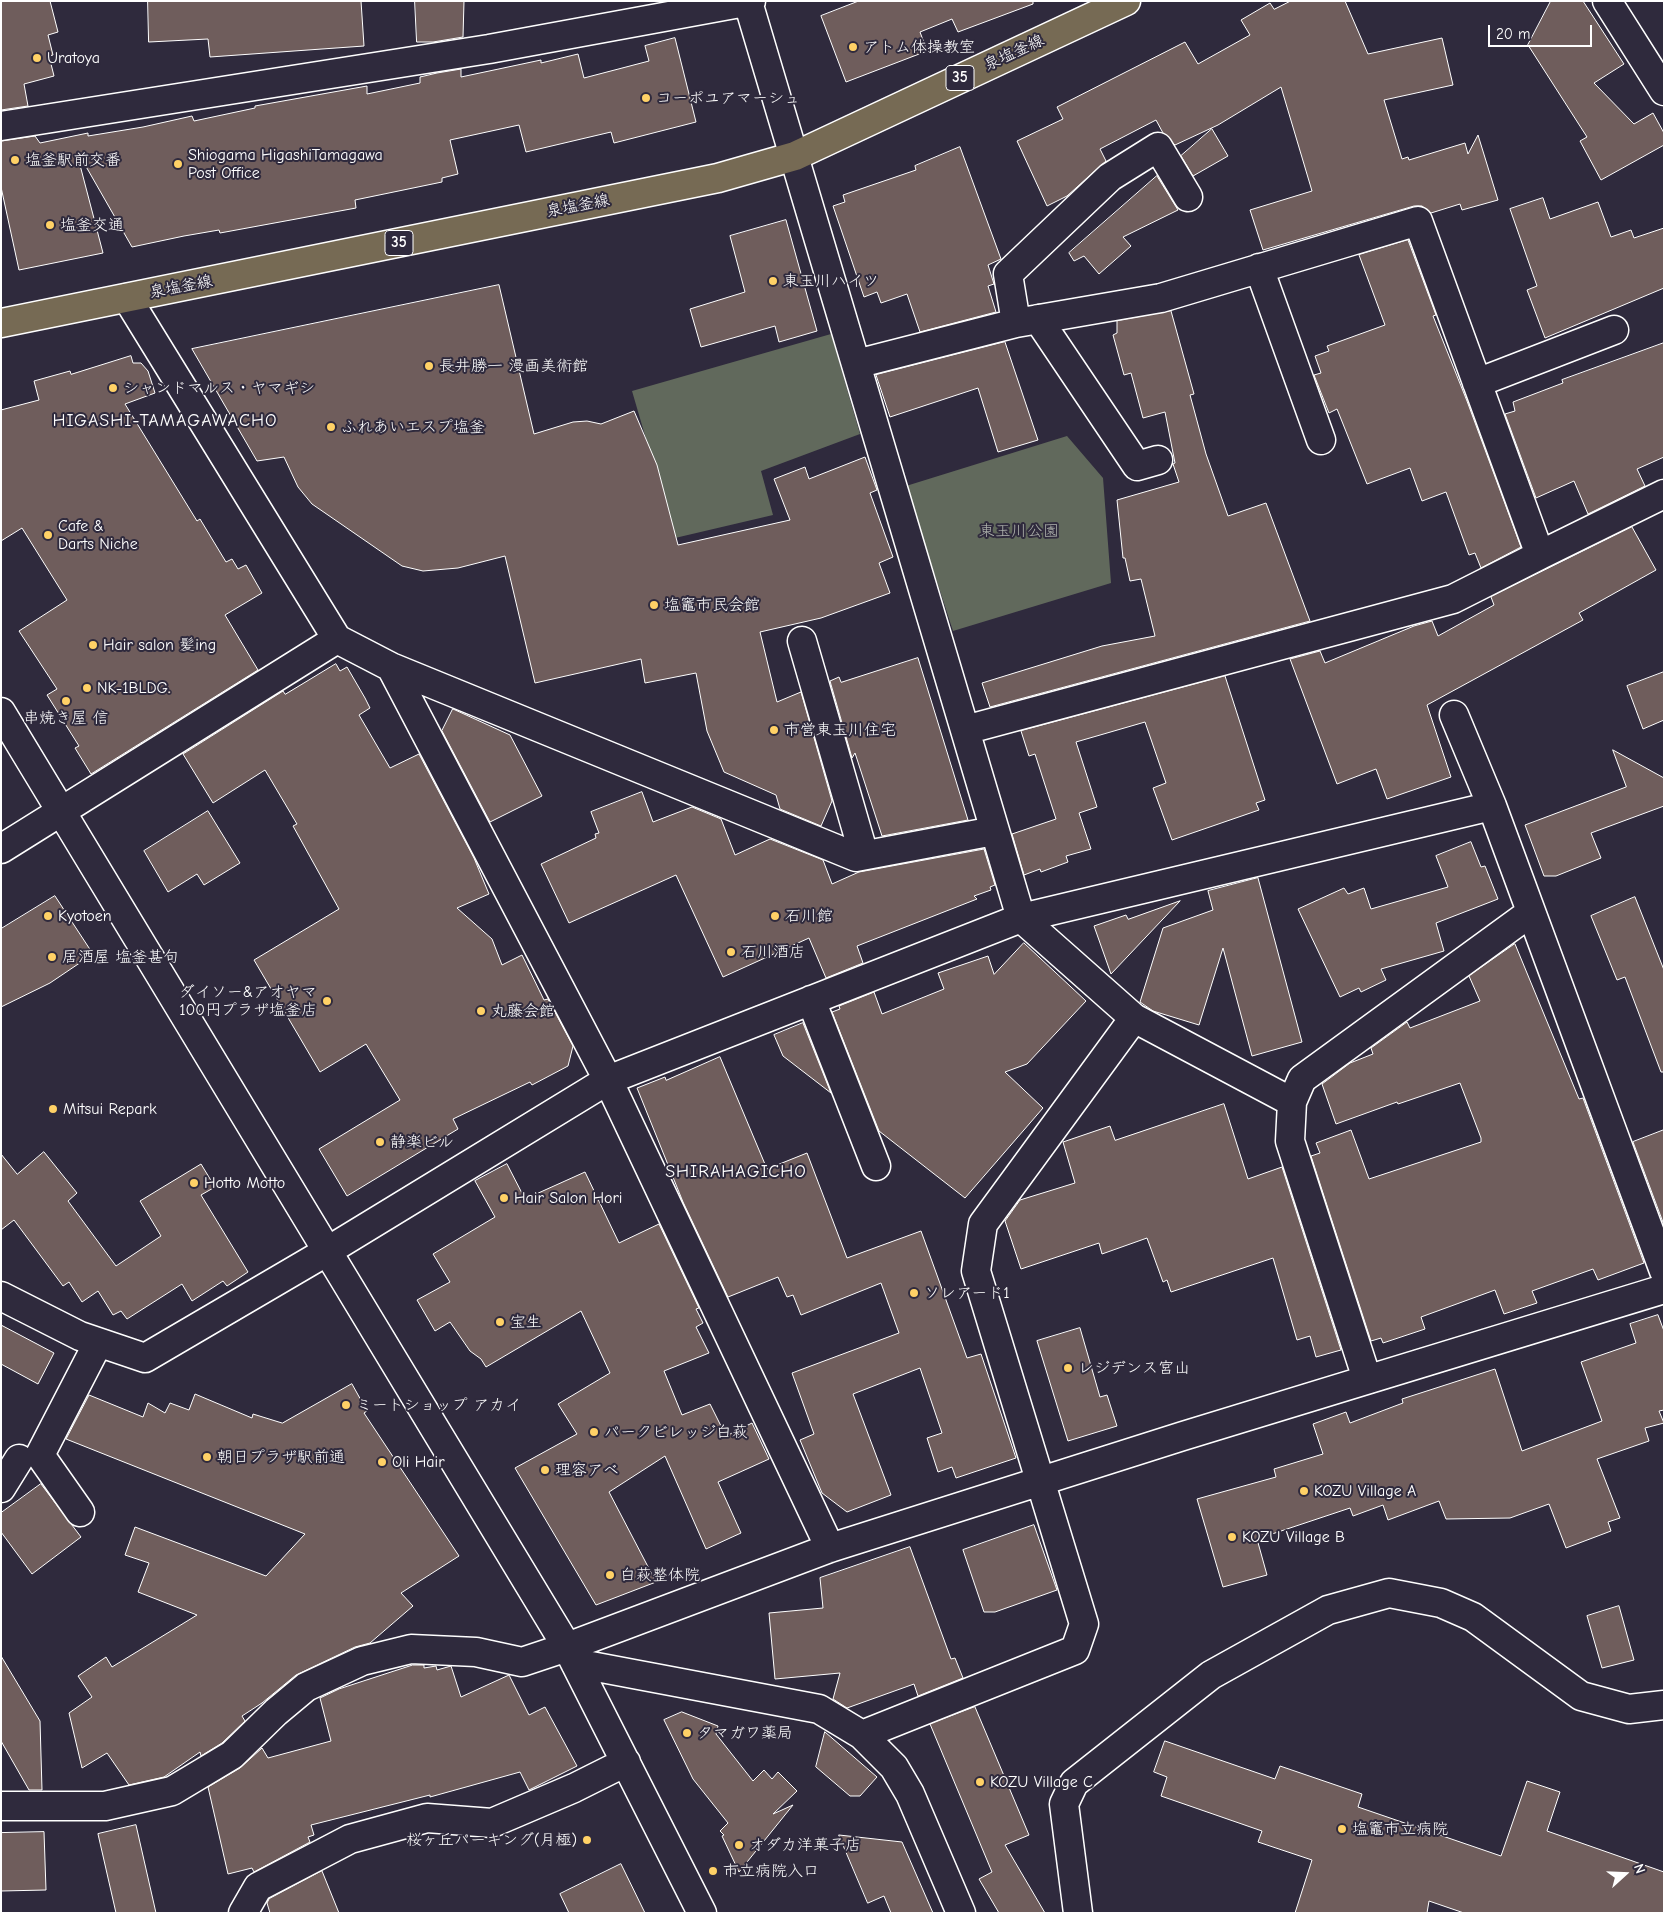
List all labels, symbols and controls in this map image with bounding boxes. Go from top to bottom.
scale bar [1490,15,1594,47]
text: 20 m [1496,25,1530,43]
street label: 泉塩釜線 [981,31,1047,75]
place label: アトム体操教室 [863,37,975,57]
marker: アトム体操教室 [847,41,859,53]
place label: Uratoya [47,48,100,68]
marker: Uratoya [31,52,43,64]
road number: 35 [946,66,974,90]
place label: コーポユアマーシュ [656,88,800,108]
marker: コーポユアマーシュ [640,92,652,104]
place label: Shiogama HigashiTamagawa Post Office [188,145,383,183]
place label: 塩釜駅前交番 [25,150,121,170]
marker: 塩釜駅前交番 [9,154,21,166]
marker: Shiogama HigashiTamagawa Post Office [172,158,184,170]
street label: 泉塩釜線 [545,190,611,222]
place label: 塩釜交通 [60,215,124,235]
marker: 塩釜交通 [44,219,56,231]
road number: 35 [385,230,413,256]
street label: 泉塩釜線 [148,271,214,303]
place label: 東玉川ハイツ [783,271,879,291]
marker: 東玉川ハイツ [767,275,779,287]
place label: 長井勝一 漫画美術館 [439,356,588,376]
marker: 長井勝一 漫画美術館 [423,360,435,372]
place label: シャンドマルス・ヤマギシ [123,378,315,398]
marker: シャンドマルス・ヤマギシ [107,382,119,394]
district label: HIGASHI-TAMAGAWACHO [50,410,280,432]
place label: ふれあいエスプ塩釜 [341,417,485,437]
marker: ふれあいエスプ塩釜 [325,421,337,433]
place label: Cafe & Darts Niche [58,516,138,554]
park label: 東玉川公園 [979,521,1059,541]
marker: Cafe & Darts Niche [42,529,54,541]
place label: 塩竈市民会館 [664,595,760,615]
marker: 塩竈市民会館 [648,599,660,611]
place label: Hair salon 髪ing [103,635,216,655]
marker: Hair salon 髪ing [87,639,99,651]
place label: NK-1BLDG. [97,678,170,698]
marker: NK-1BLDG. [81,682,93,694]
marker: 串焼き屋 信 [60,695,72,707]
place label: 串焼き屋 信 [23,708,109,728]
place label: 市営東玉川住宅 [784,720,896,740]
marker: 市営東玉川住宅 [768,724,780,736]
place label: Kyotoen [58,906,112,926]
place label: 石川館 [785,906,833,926]
marker: Kyotoen [42,910,54,922]
marker: 石川館 [769,910,781,922]
place label: 石川酒店 [741,942,805,962]
marker: 石川酒店 [725,946,737,958]
place label: 居酒屋 塩釜甚句 [62,947,179,967]
marker: 居酒屋 塩釜甚句 [46,951,58,963]
place label: ダイソー&アオヤマ 100円プラザ塩釜店 [179,982,317,1020]
marker: ダイソー&アオヤマ 100円プラザ塩釜店 [321,995,333,1007]
place label: 丸藤会館 [491,1001,555,1021]
marker: 丸藤会館 [475,1005,487,1017]
place label: Mitsui Repark [63,1099,157,1119]
marker: Mitsui Repark [47,1103,59,1115]
place label: 静楽ビル [390,1132,454,1152]
marker: 静楽ビル [374,1136,386,1148]
district label: SHIRAHAGICHO [664,1161,808,1183]
place label: Hotto Motto [204,1173,285,1193]
marker: Hotto Motto [188,1177,200,1189]
place label: Hair Salon Hori [514,1188,622,1208]
marker: Hair Salon Hori [498,1192,510,1204]
place label: ソレアード1 [924,1283,1010,1303]
marker: ソレアード1 [908,1287,920,1299]
place label: 宝生 [510,1312,542,1332]
marker: 宝生 [494,1316,506,1328]
place label: レジデンス宮山 [1078,1358,1190,1378]
marker: レジデンス宮山 [1062,1362,1074,1374]
place label: ミートショップ アカイ [356,1395,521,1415]
marker: ミートショップ アカイ [340,1399,352,1411]
place label: パークビレッジ白萩 [604,1422,748,1442]
marker: パークビレッジ白萩 [588,1426,600,1438]
place label: 朝日プラザ駅前通 [217,1447,345,1467]
marker: 朝日プラザ駅前通 [201,1451,213,1463]
place label: Oli Hair [392,1452,445,1472]
marker: Oli Hair [376,1456,388,1468]
place label: 理容アベ [555,1460,619,1480]
marker: 理容アベ [539,1464,551,1476]
place label: KOZU Village A [1314,1481,1416,1501]
marker: KOZU Village A [1298,1485,1310,1497]
place label: KOZU Village B [1242,1527,1345,1547]
marker: KOZU Village B [1226,1531,1238,1543]
place label: 白萩整体院 [620,1565,700,1585]
marker: 白萩整体院 [604,1569,616,1581]
place label: タマガワ薬局 [697,1723,793,1743]
marker: タマガワ薬局 [681,1727,693,1739]
place label: KOZU Village C [990,1772,1093,1792]
marker: KOZU Village C [974,1776,986,1788]
place label: 塩竈市立病院 [1352,1819,1448,1839]
marker: 塩竈市立病院 [1336,1823,1348,1835]
place label: 桜ヶ丘パーキング(月極) [406,1830,577,1850]
marker: 桜ヶ丘パーキング(月極) [581,1834,593,1846]
place label: オダカ洋菓子店 [749,1835,861,1855]
marker: オダカ洋菓子店 [733,1839,745,1851]
north arrow [1600,1849,1650,1899]
place label: 市立病院入口 [723,1861,819,1881]
text: N [1630,1861,1649,1876]
marker: 市立病院入口 [707,1865,719,1877]

